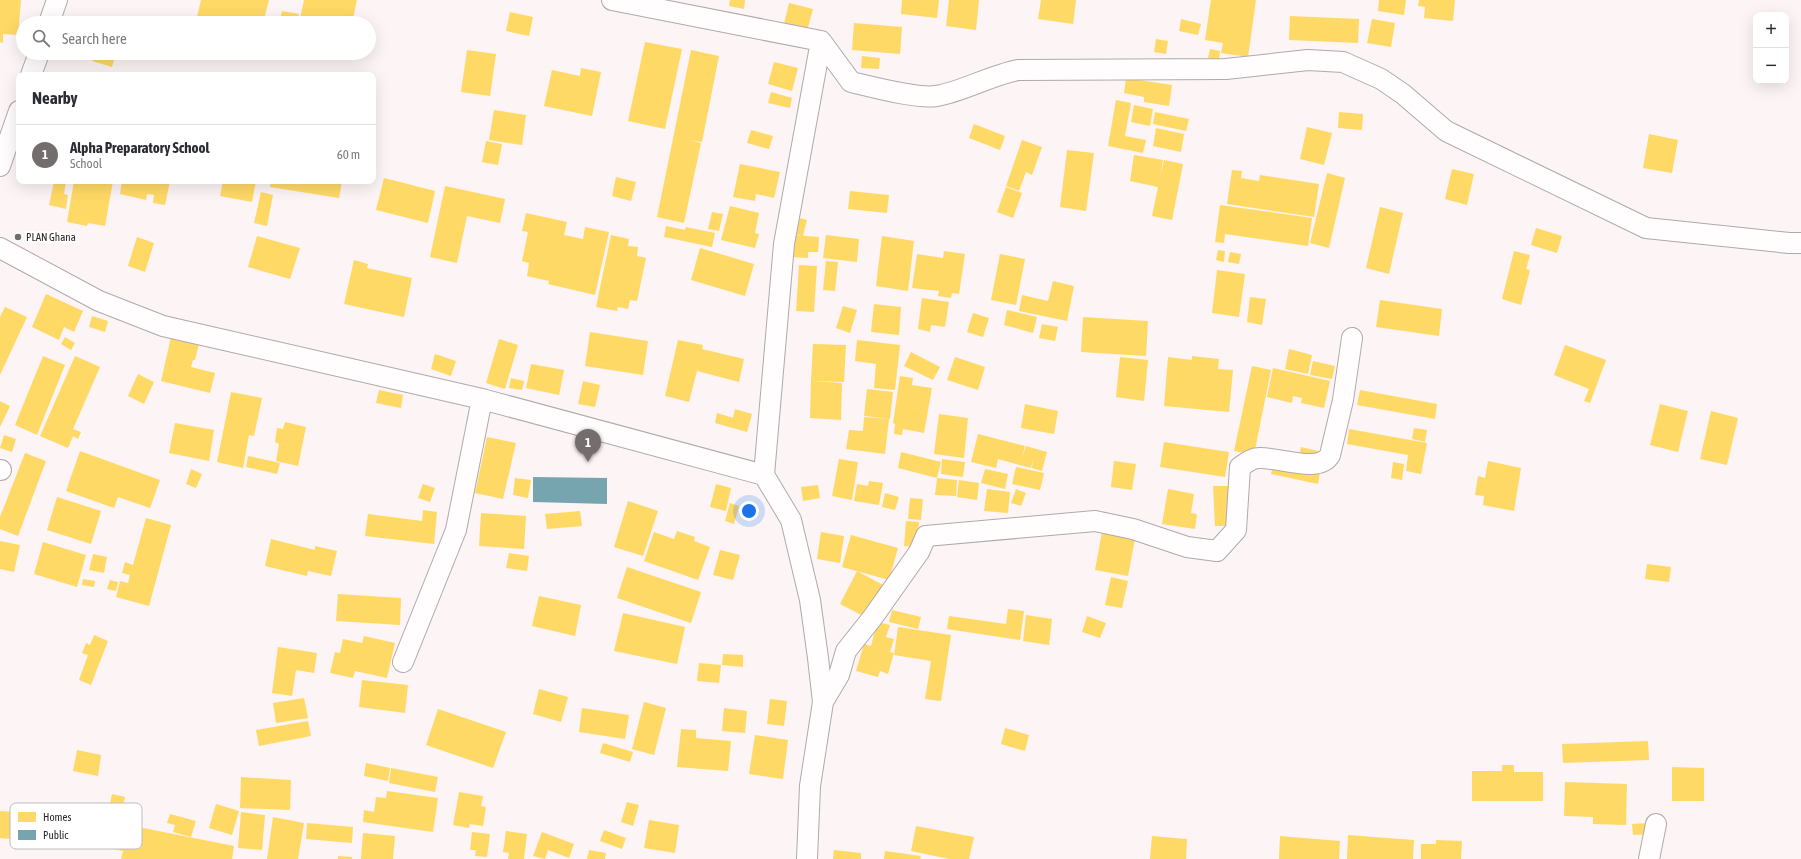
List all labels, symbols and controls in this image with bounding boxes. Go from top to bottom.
map controls [1753,12,1789,84]
button: + [1753,12,1789,48]
search box [16,16,376,60]
icon: search [30,27,52,49]
text: Search here [62,30,127,47]
button: − [1753,48,1789,84]
text: Nearby [32,88,78,108]
text: Alpha Preparatory School [70,139,210,156]
text: 1 [42,147,48,162]
text: 60 m [337,147,360,162]
text: School [70,156,102,171]
place label: PLAN Ghana [26,231,76,243]
marker: PLAN Ghana [13,232,23,242]
pin: 1 [575,429,601,462]
your location [739,501,759,521]
legend [10,803,142,849]
text: Homes [43,811,71,823]
text: Public [43,829,69,841]

